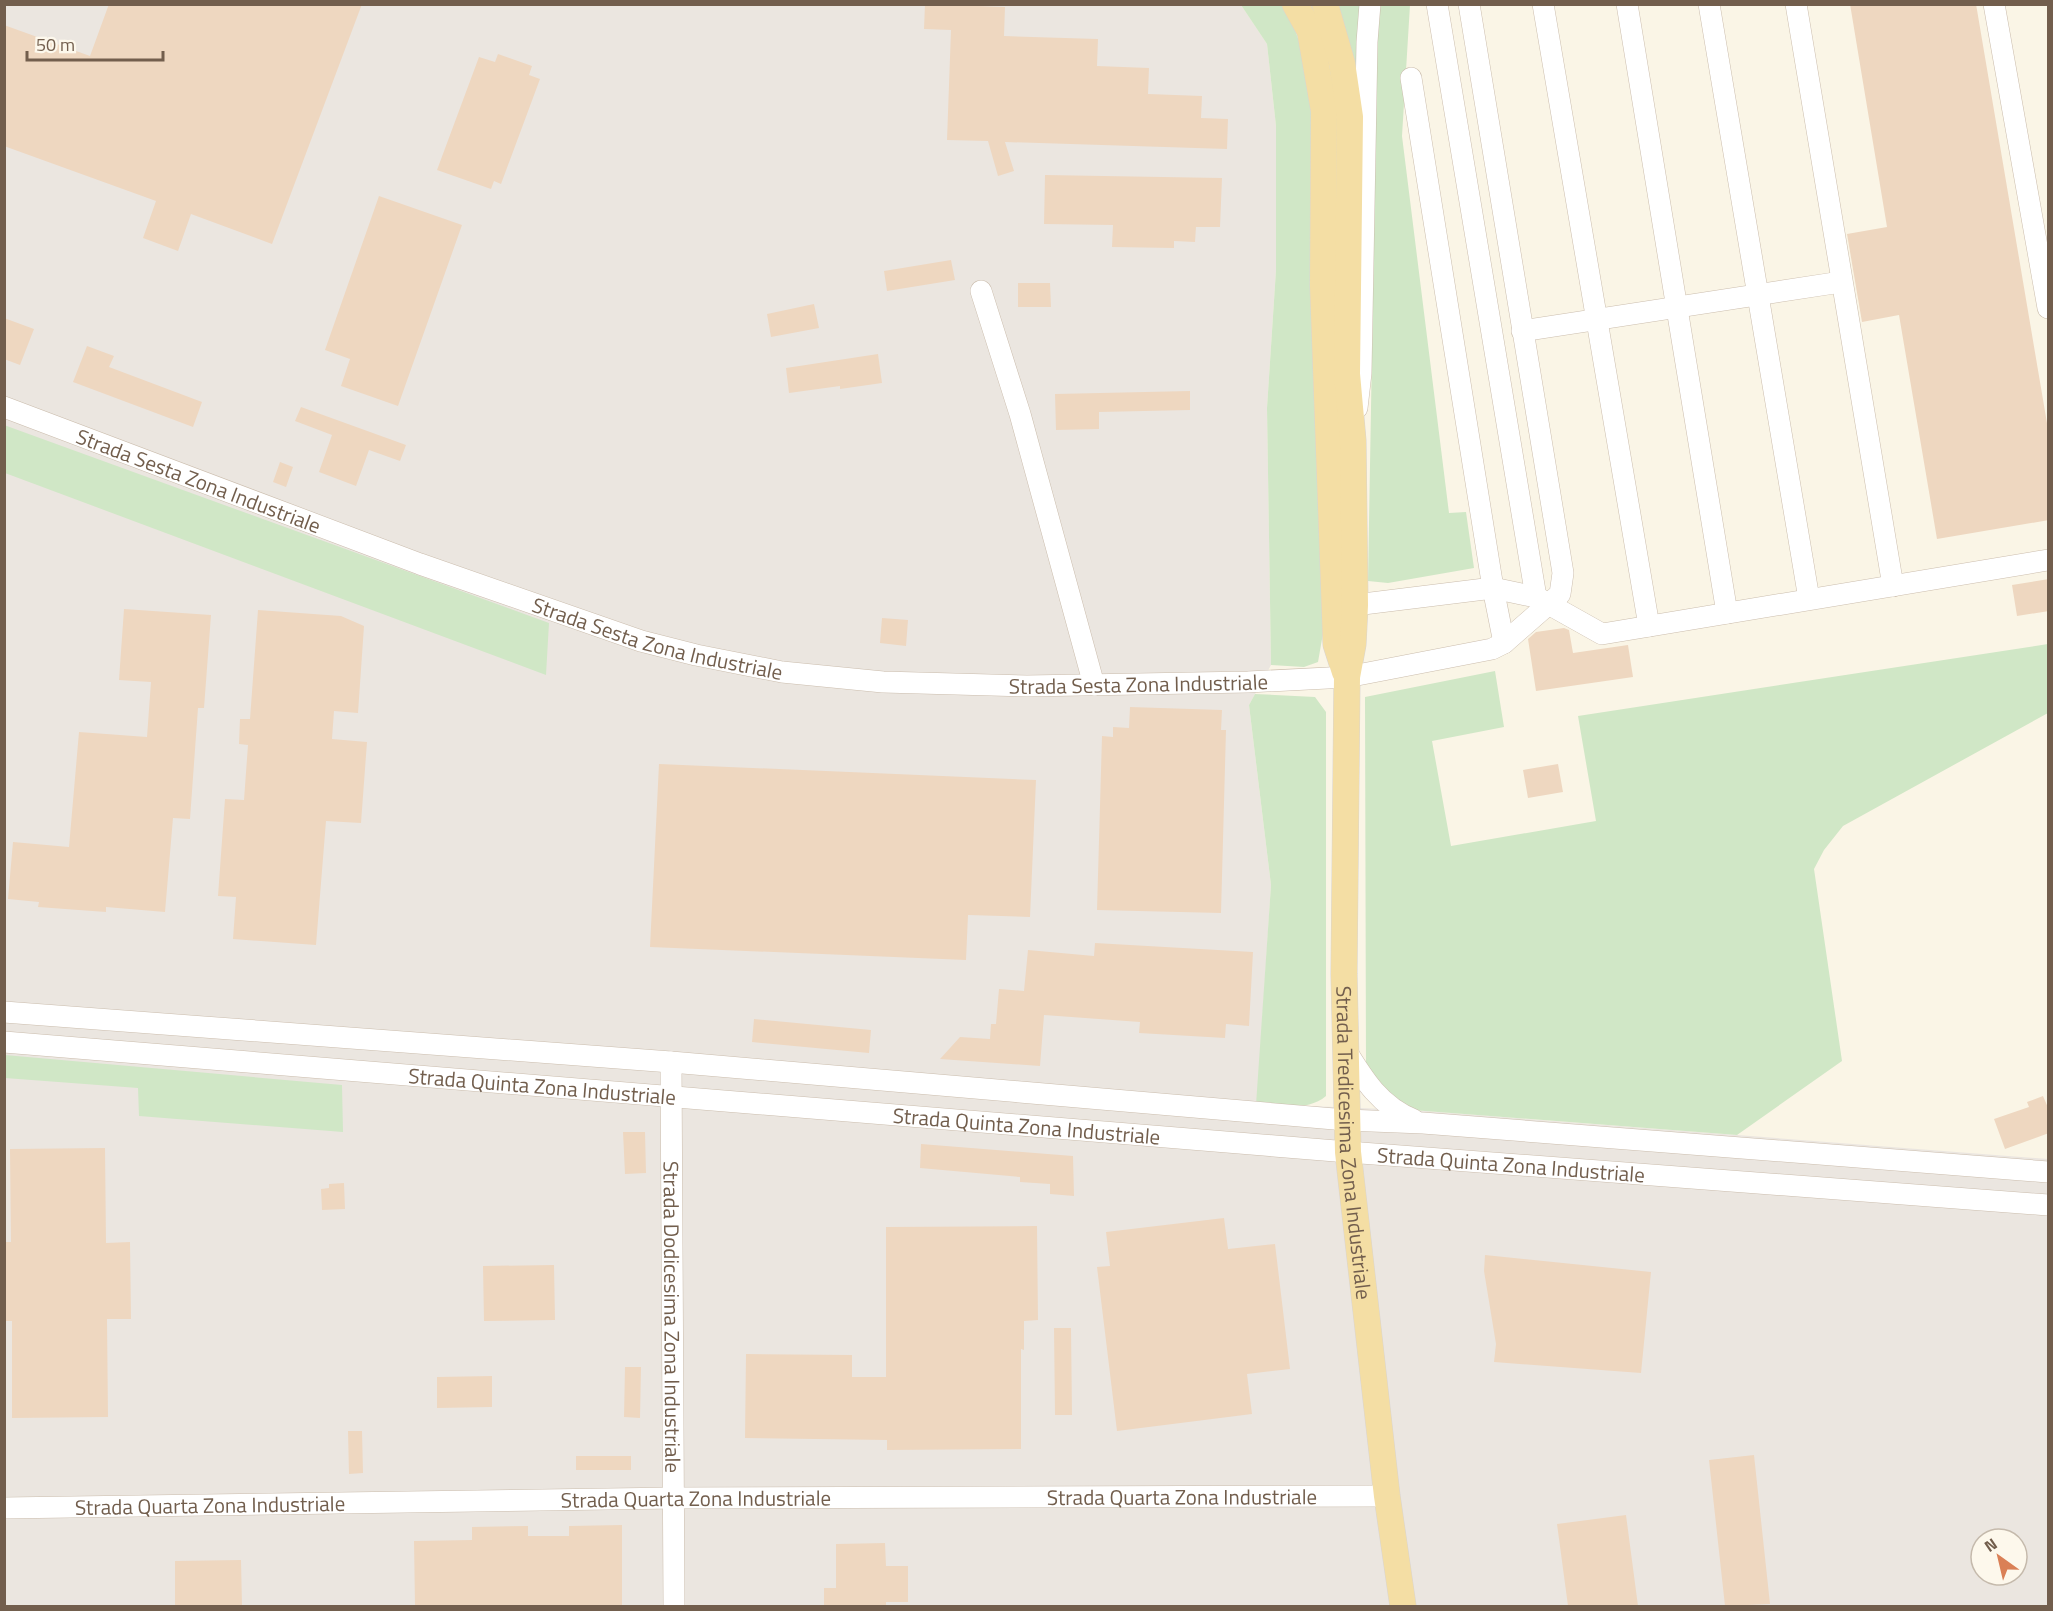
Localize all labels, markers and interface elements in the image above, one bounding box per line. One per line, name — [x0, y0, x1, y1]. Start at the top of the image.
scale bar — [27, 24, 164, 62]
text: 50 m — [36, 31, 75, 58]
street label: Strada Sesta Zona Industriale — [72, 420, 326, 541]
street label: Strada Sesta Zona Industriale — [528, 588, 786, 688]
street label: Strada Sesta Zona Industriale — [1008, 665, 1269, 702]
street label: Strada Tredicesima Zona Industriale — [1328, 986, 1381, 1301]
street label: Strada Quinta Zona Industriale — [407, 1059, 677, 1113]
street label: Strada Quinta Zona Industriale — [892, 1099, 1162, 1153]
street label: Strada Quinta Zona Industriale — [1376, 1138, 1646, 1190]
street label: Strada Dodicesima Zona Industriale — [656, 1161, 689, 1473]
street label: Strada Quarta Zona Industriale — [1047, 1480, 1317, 1513]
street label: Strada Quarta Zona Industriale — [561, 1482, 831, 1516]
street label: Strada Quarta Zona Industriale — [75, 1487, 345, 1523]
north arrow — [1969, 1527, 2029, 1587]
text: N — [1979, 1532, 2002, 1558]

